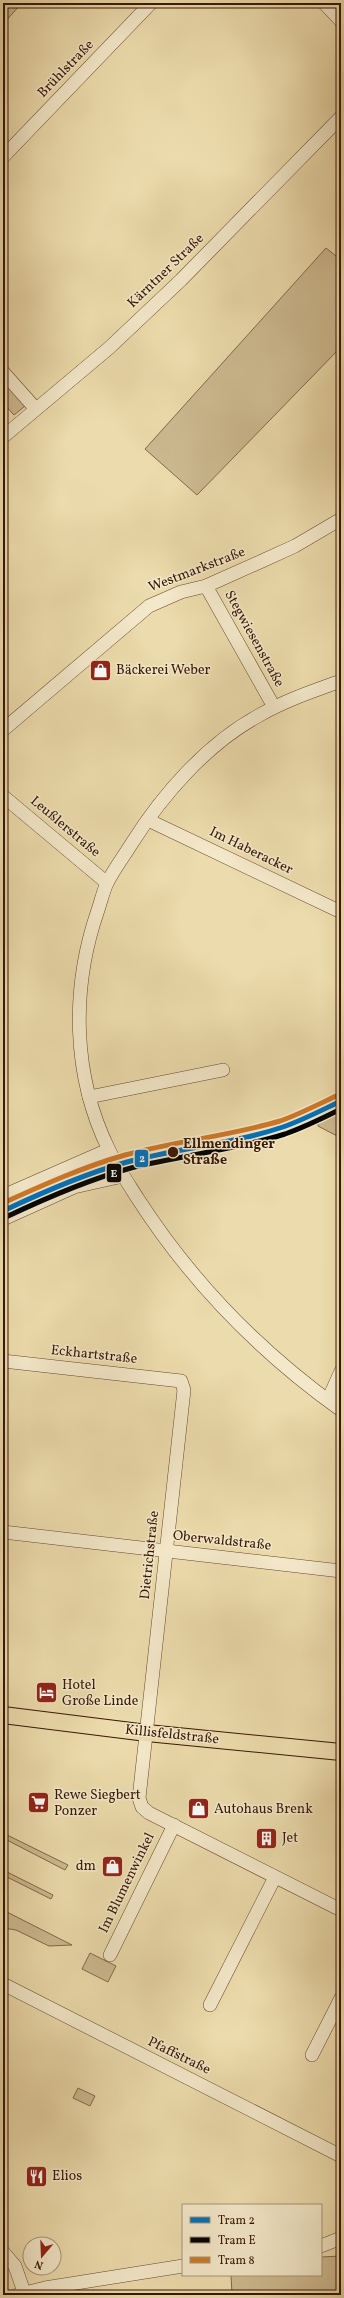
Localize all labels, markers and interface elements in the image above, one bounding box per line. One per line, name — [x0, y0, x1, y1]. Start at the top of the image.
street label: Brühlstraße — [34, 36, 99, 102]
street label: Kärntner Straße — [124, 229, 209, 312]
street label: Westmarkstraße — [146, 543, 248, 597]
street label: Stegwiesenstraße — [220, 587, 289, 691]
shop icon: Bäckerei Weber — [87, 657, 113, 683]
place label: Bäckerei Weber — [116, 661, 211, 680]
street label: Leußlerstraße — [26, 792, 104, 862]
street label: Im Haberacker — [206, 823, 296, 879]
place label: Ellmendinger Straße — [183, 1135, 275, 1170]
marker: Ellmendinger Straße — [166, 1145, 180, 1159]
line badge: 2 — [134, 1149, 149, 1168]
text: 2 — [139, 1152, 145, 1167]
line badge: E — [106, 1163, 122, 1183]
text: E — [111, 1167, 118, 1182]
street label: Eckhartstraße — [50, 1341, 139, 1369]
street label: Dietrichstraße — [136, 1509, 164, 1600]
street label: Oberwaldstraße — [172, 1526, 273, 1556]
place label: Hotel Große Linde — [62, 1676, 139, 1711]
hotel icon: Hotel Große Linde — [34, 1680, 60, 1706]
street label: Killisfeldstraße — [124, 1721, 220, 1749]
place label: Rewe Siegbert Ponzer — [54, 1786, 141, 1821]
supermarket icon: Rewe Siegbert Ponzer — [25, 1790, 51, 1816]
shop icon: Autohaus Brenk — [186, 1796, 212, 1822]
place label: Autohaus Brenk — [214, 1800, 313, 1819]
building icon: Jet — [253, 1825, 279, 1851]
place label: Jet — [282, 1829, 298, 1848]
street label: Im Blumenwinkel — [94, 1830, 160, 1936]
shop icon: dm — [99, 1853, 125, 1879]
place label: dm — [76, 1857, 96, 1876]
street label: Pfaffstraße — [144, 2033, 214, 2080]
restaurant icon: Elios — [23, 2163, 49, 2189]
place label: Elios — [52, 2167, 82, 2186]
legend — [182, 2204, 322, 2276]
text: Tram 2 — [218, 2213, 255, 2229]
text: Tram E — [218, 2233, 256, 2249]
north arrow — [22, 2236, 62, 2276]
text: Tram 8 — [218, 2253, 255, 2269]
text: N — [33, 2256, 45, 2272]

